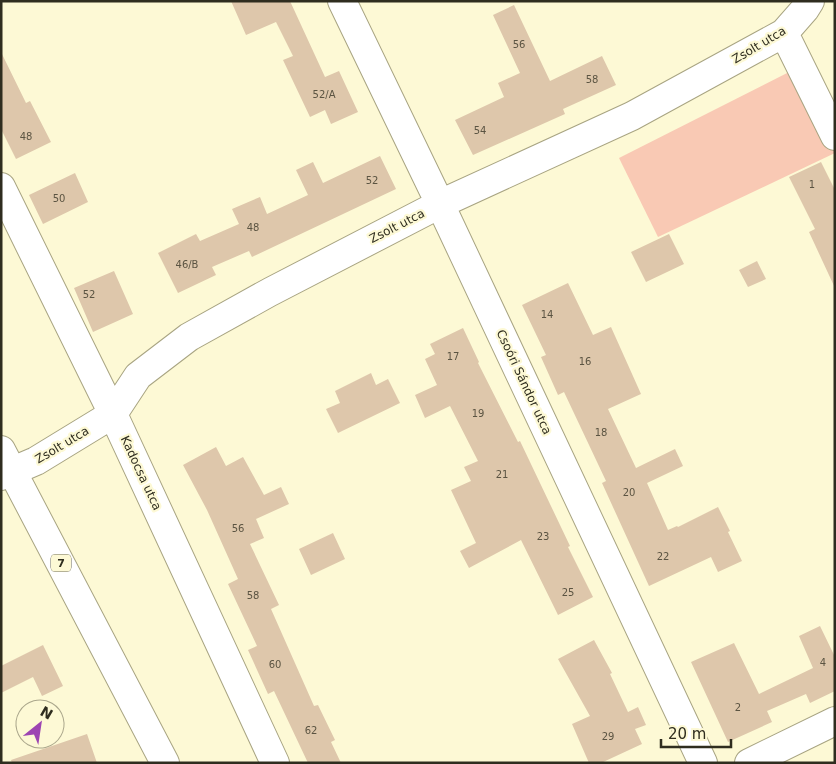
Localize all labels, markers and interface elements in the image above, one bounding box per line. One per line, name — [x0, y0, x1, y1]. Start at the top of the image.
street label: Zsolt utca — [730, 24, 788, 66]
house number: 56 — [513, 39, 525, 50]
house number: 58 — [586, 74, 598, 85]
house number: 52/A — [313, 89, 336, 100]
house number: 54 — [474, 125, 486, 136]
house number: 48 — [20, 131, 32, 142]
house number: 52 — [366, 175, 378, 186]
house number: 1 — [809, 179, 815, 190]
house number: 50 — [53, 193, 65, 204]
street label: Zsolt utca — [367, 206, 427, 246]
house number: 48 — [247, 222, 259, 233]
house number: 46/B — [176, 259, 199, 270]
house number: 52 — [83, 289, 95, 300]
house number: 14 — [541, 309, 553, 320]
street label: Csoóri Sándor utca — [494, 327, 554, 437]
house number: 17 — [447, 351, 459, 362]
house number: 16 — [579, 356, 591, 367]
house number: 19 — [472, 408, 484, 419]
street label: Zsolt utca — [33, 424, 91, 466]
house number: 18 — [595, 427, 607, 438]
street label: Kadocsa utca — [118, 434, 164, 512]
house number: 21 — [496, 469, 508, 480]
house number: 20 — [623, 487, 635, 498]
house number: 56 — [232, 523, 244, 534]
house number: 23 — [537, 531, 549, 542]
house number: 22 — [657, 551, 669, 562]
road number: 7 — [51, 554, 71, 572]
house number: 25 — [562, 587, 574, 598]
house number: 58 — [247, 590, 259, 601]
house number: 4 — [820, 657, 826, 668]
house number: 60 — [269, 659, 281, 670]
north arrow — [15, 699, 65, 749]
house number: 2 — [735, 702, 741, 713]
text: N — [37, 703, 56, 723]
scale bar — [661, 716, 731, 748]
house number: 62 — [305, 725, 317, 736]
text: 20 m — [668, 725, 706, 743]
house number: 29 — [602, 731, 614, 742]

